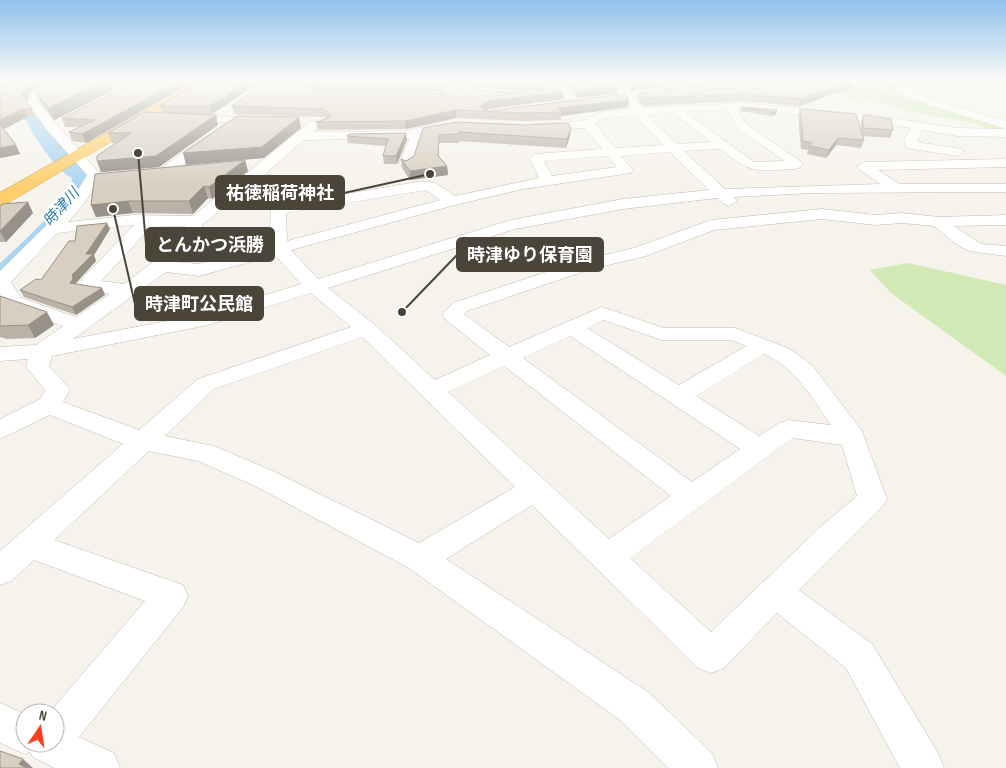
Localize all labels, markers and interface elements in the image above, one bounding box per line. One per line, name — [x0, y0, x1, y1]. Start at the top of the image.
callout: 祐徳稲荷神社 — [216, 176, 344, 209]
water label: 時津川 — [39, 183, 85, 230]
text: 祐徳稲荷神社 — [226, 183, 334, 204]
callout: とんかつ浜勝 — [146, 228, 274, 261]
text: とんかつ浜勝 — [156, 235, 264, 256]
callout: 時津ゆり保育園 — [457, 238, 603, 271]
text: 時津ゆり保育園 — [467, 245, 593, 266]
callout: 時津町公民館 — [135, 287, 263, 320]
text: 時津町公民館 — [145, 294, 253, 315]
north arrow — [15, 703, 65, 753]
text: N — [37, 707, 48, 725]

